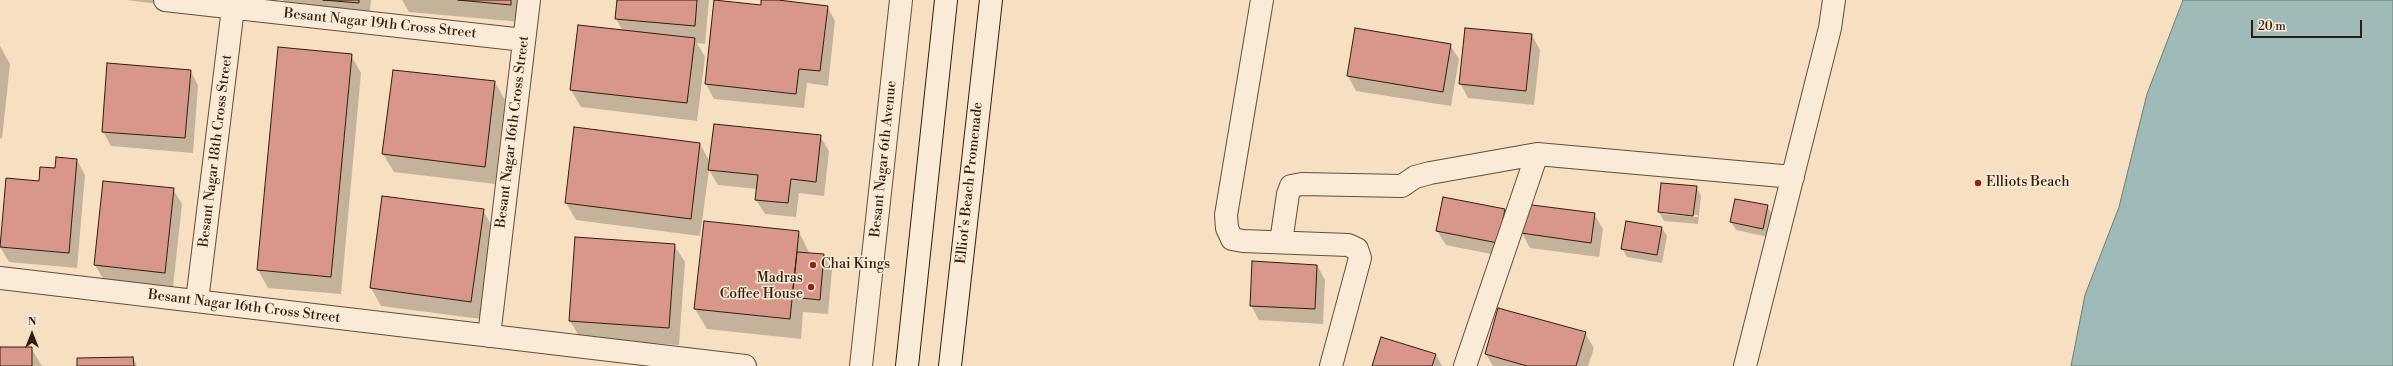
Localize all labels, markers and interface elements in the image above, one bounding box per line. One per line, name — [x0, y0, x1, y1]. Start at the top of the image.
street label: Besant Nagar 19th Cross Street — [283, 6, 477, 42]
scale bar — [2253, 12, 2364, 38]
text: 20 m — [2258, 19, 2286, 34]
street label: Besant Nagar 16th Cross Street — [493, 35, 533, 229]
street label: Besant Nagar 18th Cross Street — [196, 54, 236, 248]
street label: Besant Nagar 6th Avenue — [867, 80, 901, 238]
street label: Elliot's Beach Promenade — [953, 101, 987, 265]
place label: Elliots Beach — [1986, 175, 2070, 191]
marker: Elliots Beach — [1973, 178, 1983, 188]
place label: Chai Kings — [821, 257, 890, 273]
marker: Chai Kings — [808, 260, 818, 270]
place label: Madras Coffee House — [720, 271, 803, 304]
marker: Madras Coffee House — [806, 282, 816, 292]
street label: Besant Nagar 16th Cross Street — [147, 287, 341, 327]
north arrow — [12, 314, 52, 354]
text: N — [28, 315, 36, 329]

